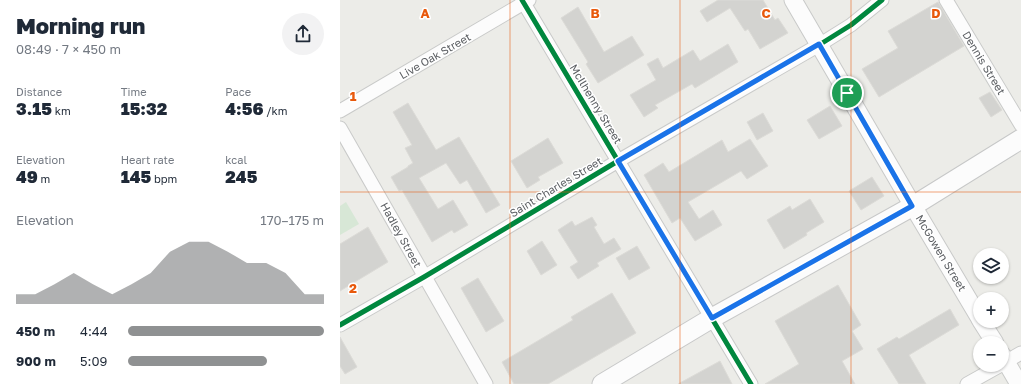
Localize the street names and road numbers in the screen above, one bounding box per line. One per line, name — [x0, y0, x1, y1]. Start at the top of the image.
street label: Dennis Street — [960, 29, 1008, 97]
street label: Live Oak Street — [397, 30, 473, 81]
street label: McIlhenny Street — [568, 62, 625, 146]
street label: Saint Charles Street — [507, 154, 604, 219]
street label: Hadley Street — [378, 200, 425, 270]
street label: McGowen Street — [913, 212, 969, 293]

